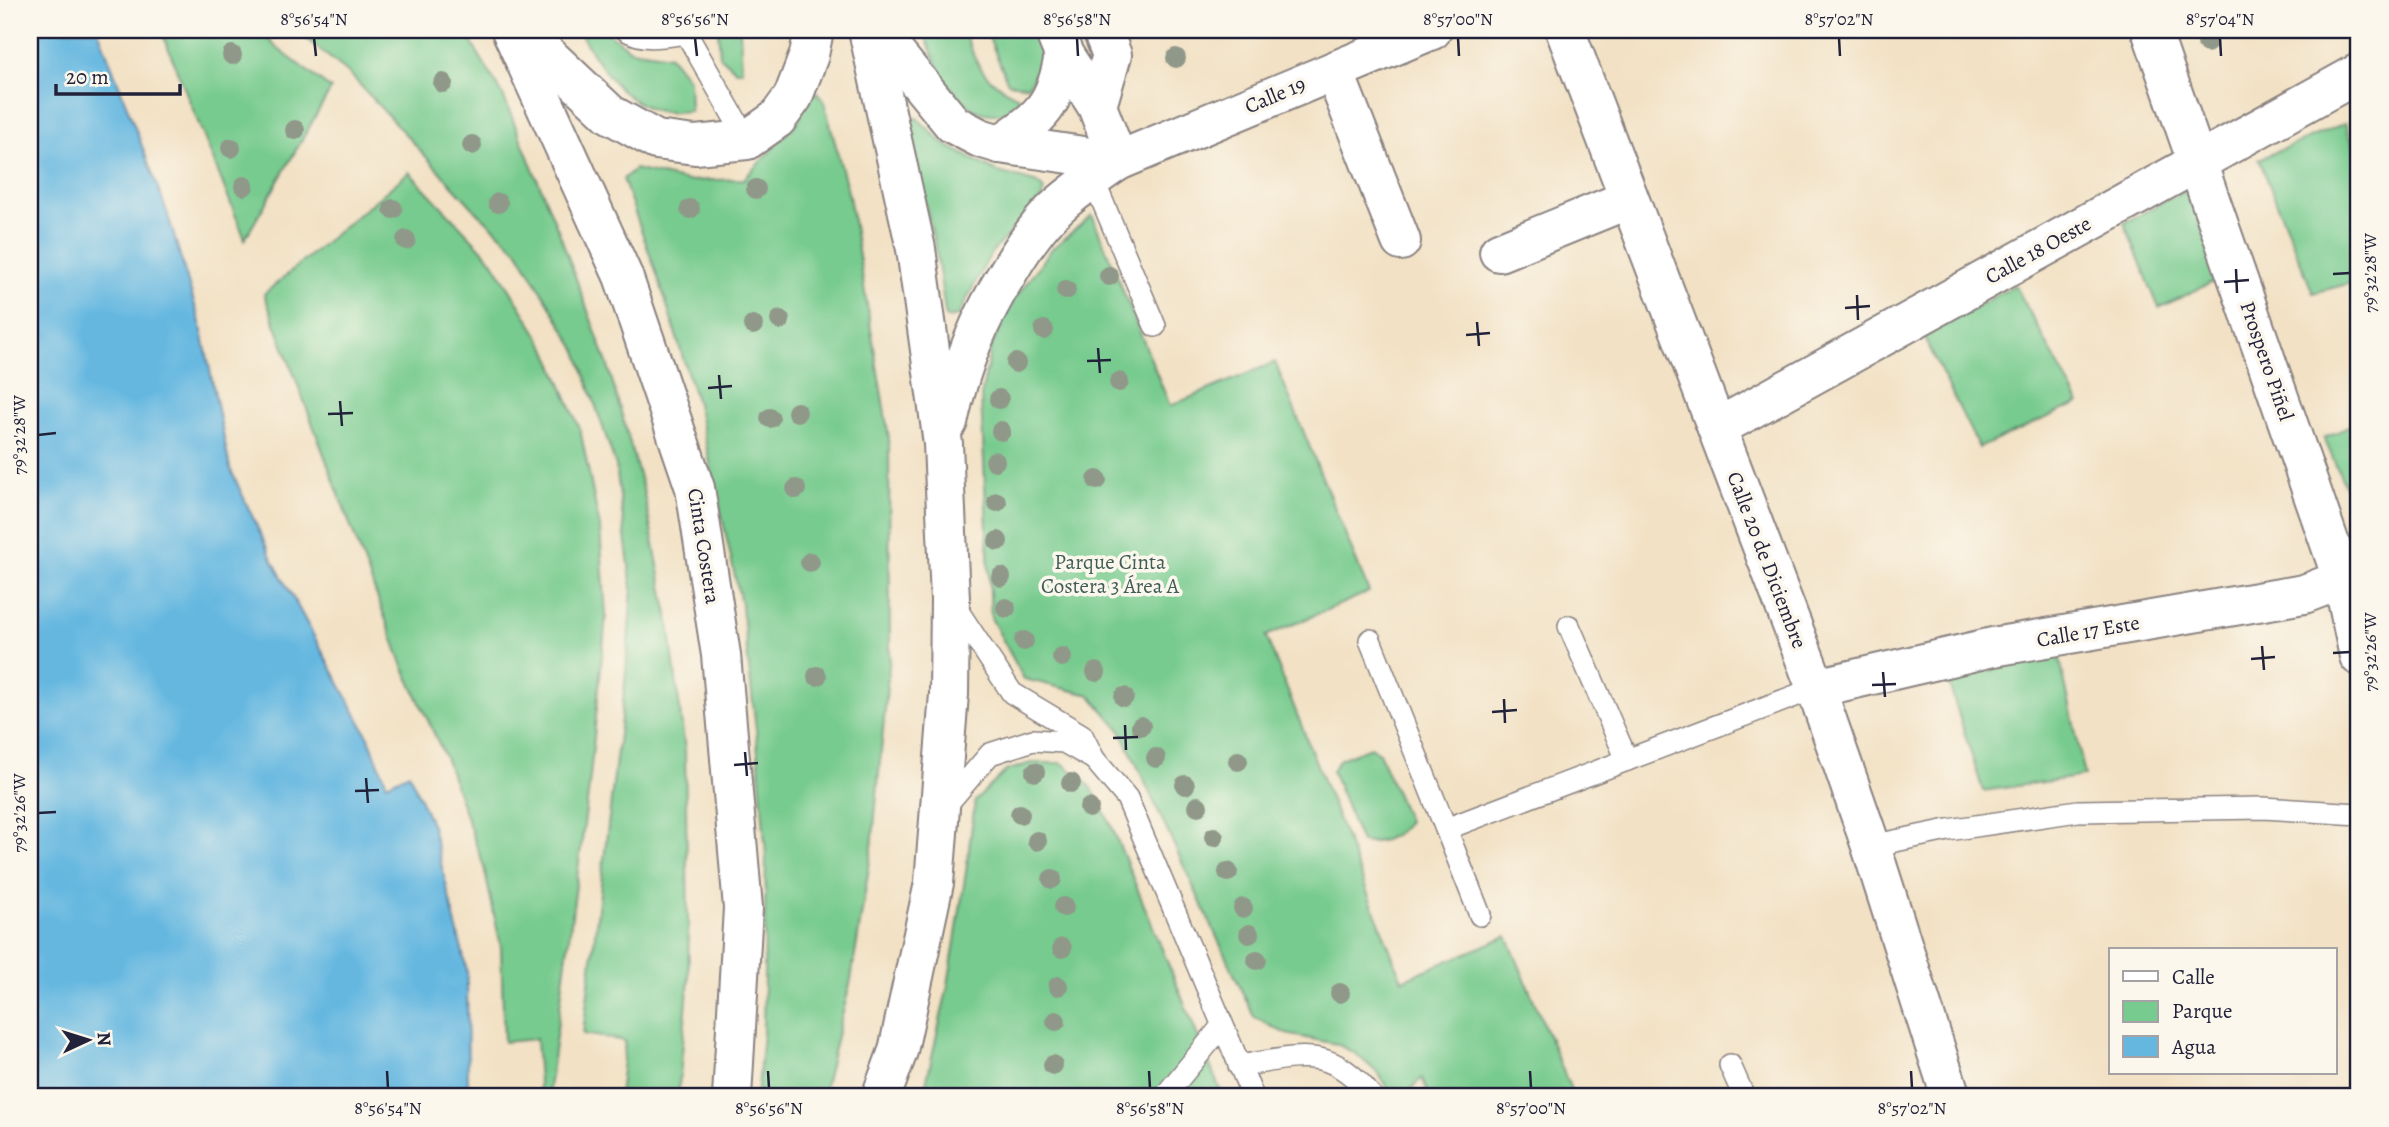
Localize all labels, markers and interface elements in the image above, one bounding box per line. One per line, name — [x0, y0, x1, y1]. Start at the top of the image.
text: 8°56'54"N — [280, 7, 348, 31]
text: 8°56'56"N — [661, 7, 729, 31]
text: 8°56'58"N — [1043, 7, 1111, 31]
text: 8°57'00"N — [1423, 7, 1493, 31]
text: 8°57'02"N — [1804, 7, 1874, 31]
text: 8°57'04"N — [2186, 7, 2254, 31]
scale bar — [56, 52, 180, 96]
text: 20 m — [66, 63, 109, 91]
street label: Calle 19 — [1240, 70, 1310, 120]
street label: Calle 18 Oeste — [1980, 209, 2096, 291]
text: 79°32'28"W — [2358, 233, 2382, 313]
street label: Prospero Piñel — [2233, 298, 2301, 424]
text: 79°32'28"W — [7, 395, 31, 475]
street label: Calle 20 de Diciembre — [1720, 468, 1814, 652]
street label: Cinta Costera — [681, 486, 727, 606]
park label: Parque Cinta Costera 3 Área A — [1041, 548, 1180, 600]
street label: Calle 17 Este — [2034, 608, 2142, 654]
text: 79°32'26"W — [2358, 612, 2382, 692]
text: 79°32'26"W — [7, 773, 31, 853]
legend — [2109, 948, 2336, 1074]
text: Calle — [2172, 963, 2215, 991]
text: Parque — [2172, 997, 2232, 1025]
north arrow — [52, 1004, 122, 1074]
text: N — [91, 1031, 117, 1047]
text: Agua — [2171, 1033, 2216, 1061]
text: 8°56'54"N — [354, 1096, 422, 1120]
text: 8°56'56"N — [735, 1096, 803, 1120]
text: 8°56'58"N — [1116, 1096, 1184, 1120]
text: 8°57'00"N — [1496, 1096, 1566, 1120]
text: 8°57'02"N — [1877, 1096, 1947, 1120]

